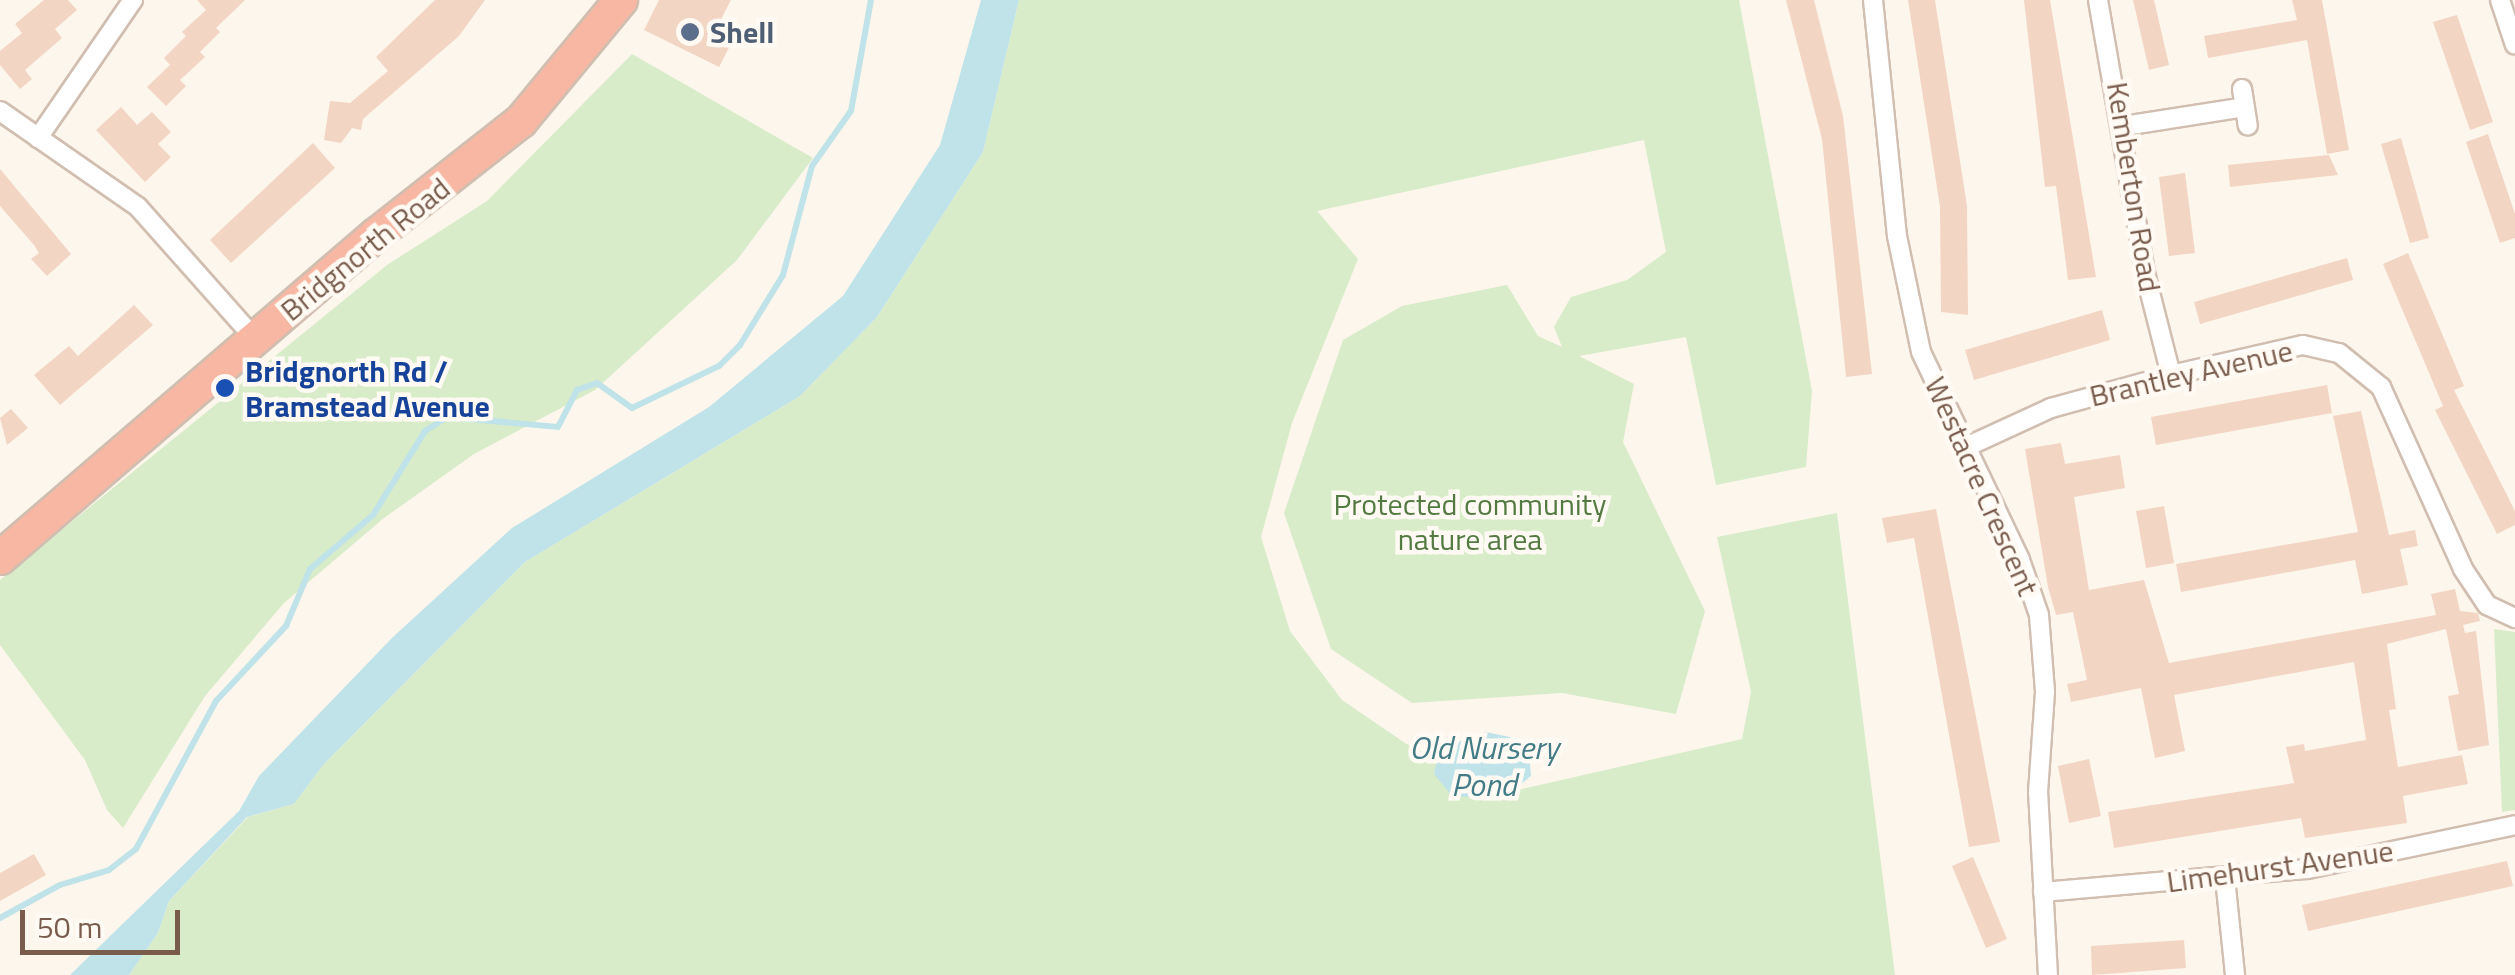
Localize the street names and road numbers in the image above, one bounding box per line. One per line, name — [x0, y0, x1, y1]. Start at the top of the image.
street label: Kemberton Road — [2100, 79, 2168, 295]
street label: Bridgnorth Road — [273, 170, 457, 328]
street label: Brantley Avenue — [2086, 332, 2296, 414]
street label: Westacre Crescent — [1918, 371, 2046, 601]
street label: Limehurst Avenue — [2164, 832, 2396, 900]

